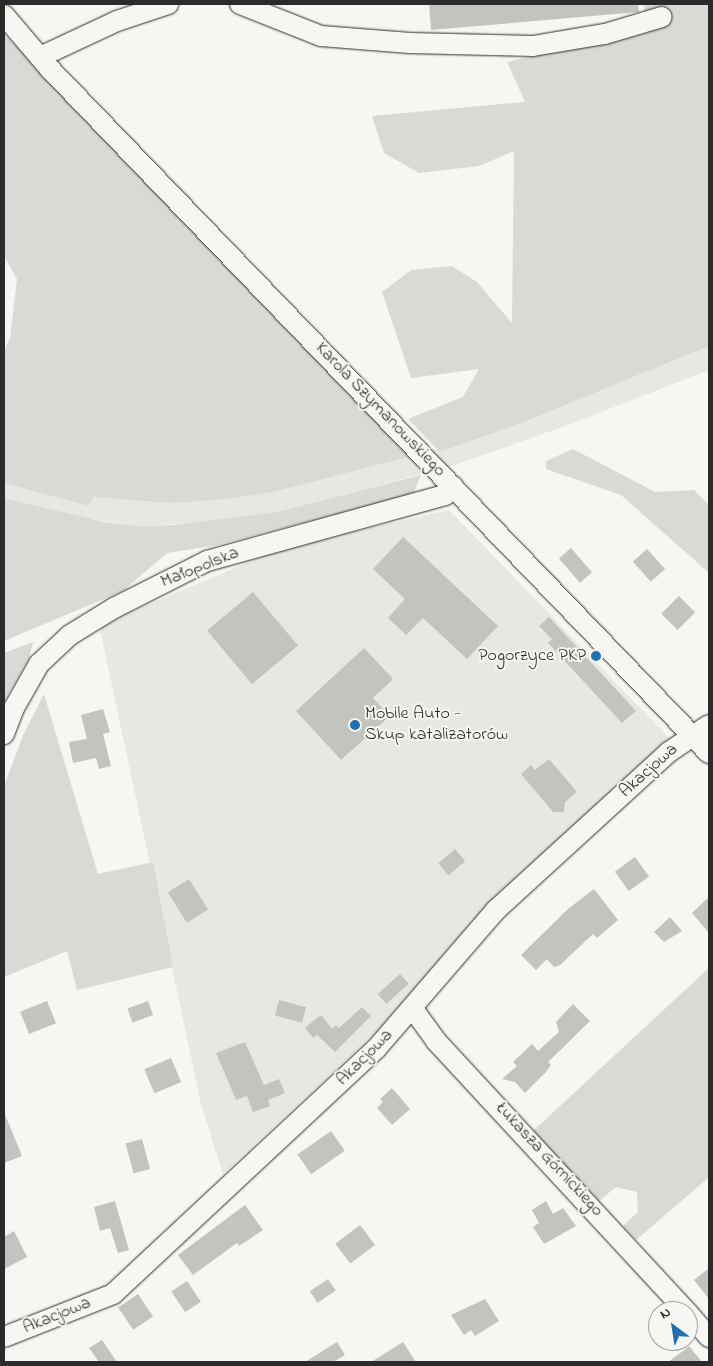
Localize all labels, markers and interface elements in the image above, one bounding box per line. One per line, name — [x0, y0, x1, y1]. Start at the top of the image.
street label: Karola Szymanowskiego — [310, 338, 450, 482]
street label: Małopolska — [158, 543, 242, 593]
place label: Pogorzyce PKP — [478, 645, 586, 667]
marker: Pogorzyce PKP — [590, 650, 602, 662]
place label: Mobile Auto - Skup katalizatorów — [365, 704, 508, 746]
marker: Mobile Auto - Skup katalizatorów — [349, 719, 361, 731]
street label: Akacjowa — [615, 739, 683, 803]
street label: Akacjowa — [332, 1025, 398, 1091]
street label: Łukasza Górnickiego — [490, 1098, 608, 1222]
street label: Akacjowa — [20, 1293, 94, 1339]
north arrow — [648, 1301, 698, 1351]
text: N — [656, 1302, 675, 1325]

